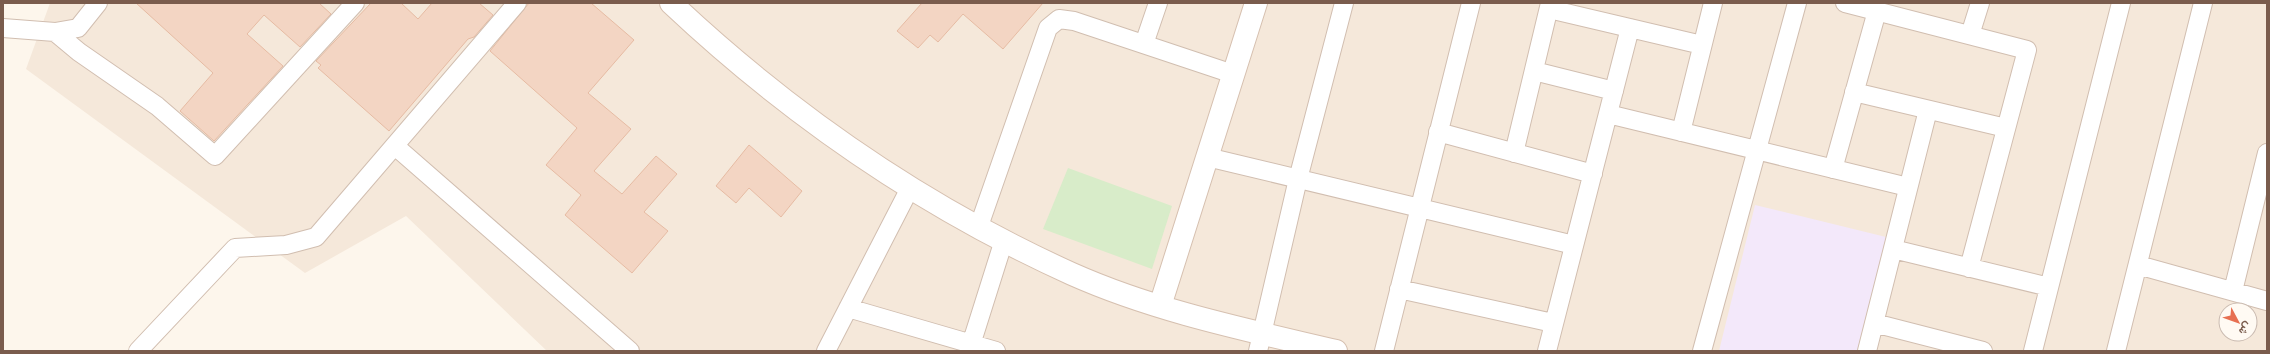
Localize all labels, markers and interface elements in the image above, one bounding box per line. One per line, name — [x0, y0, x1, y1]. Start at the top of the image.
north arrow — [2218, 302, 2258, 342]
text: ش — [2236, 319, 2255, 338]

